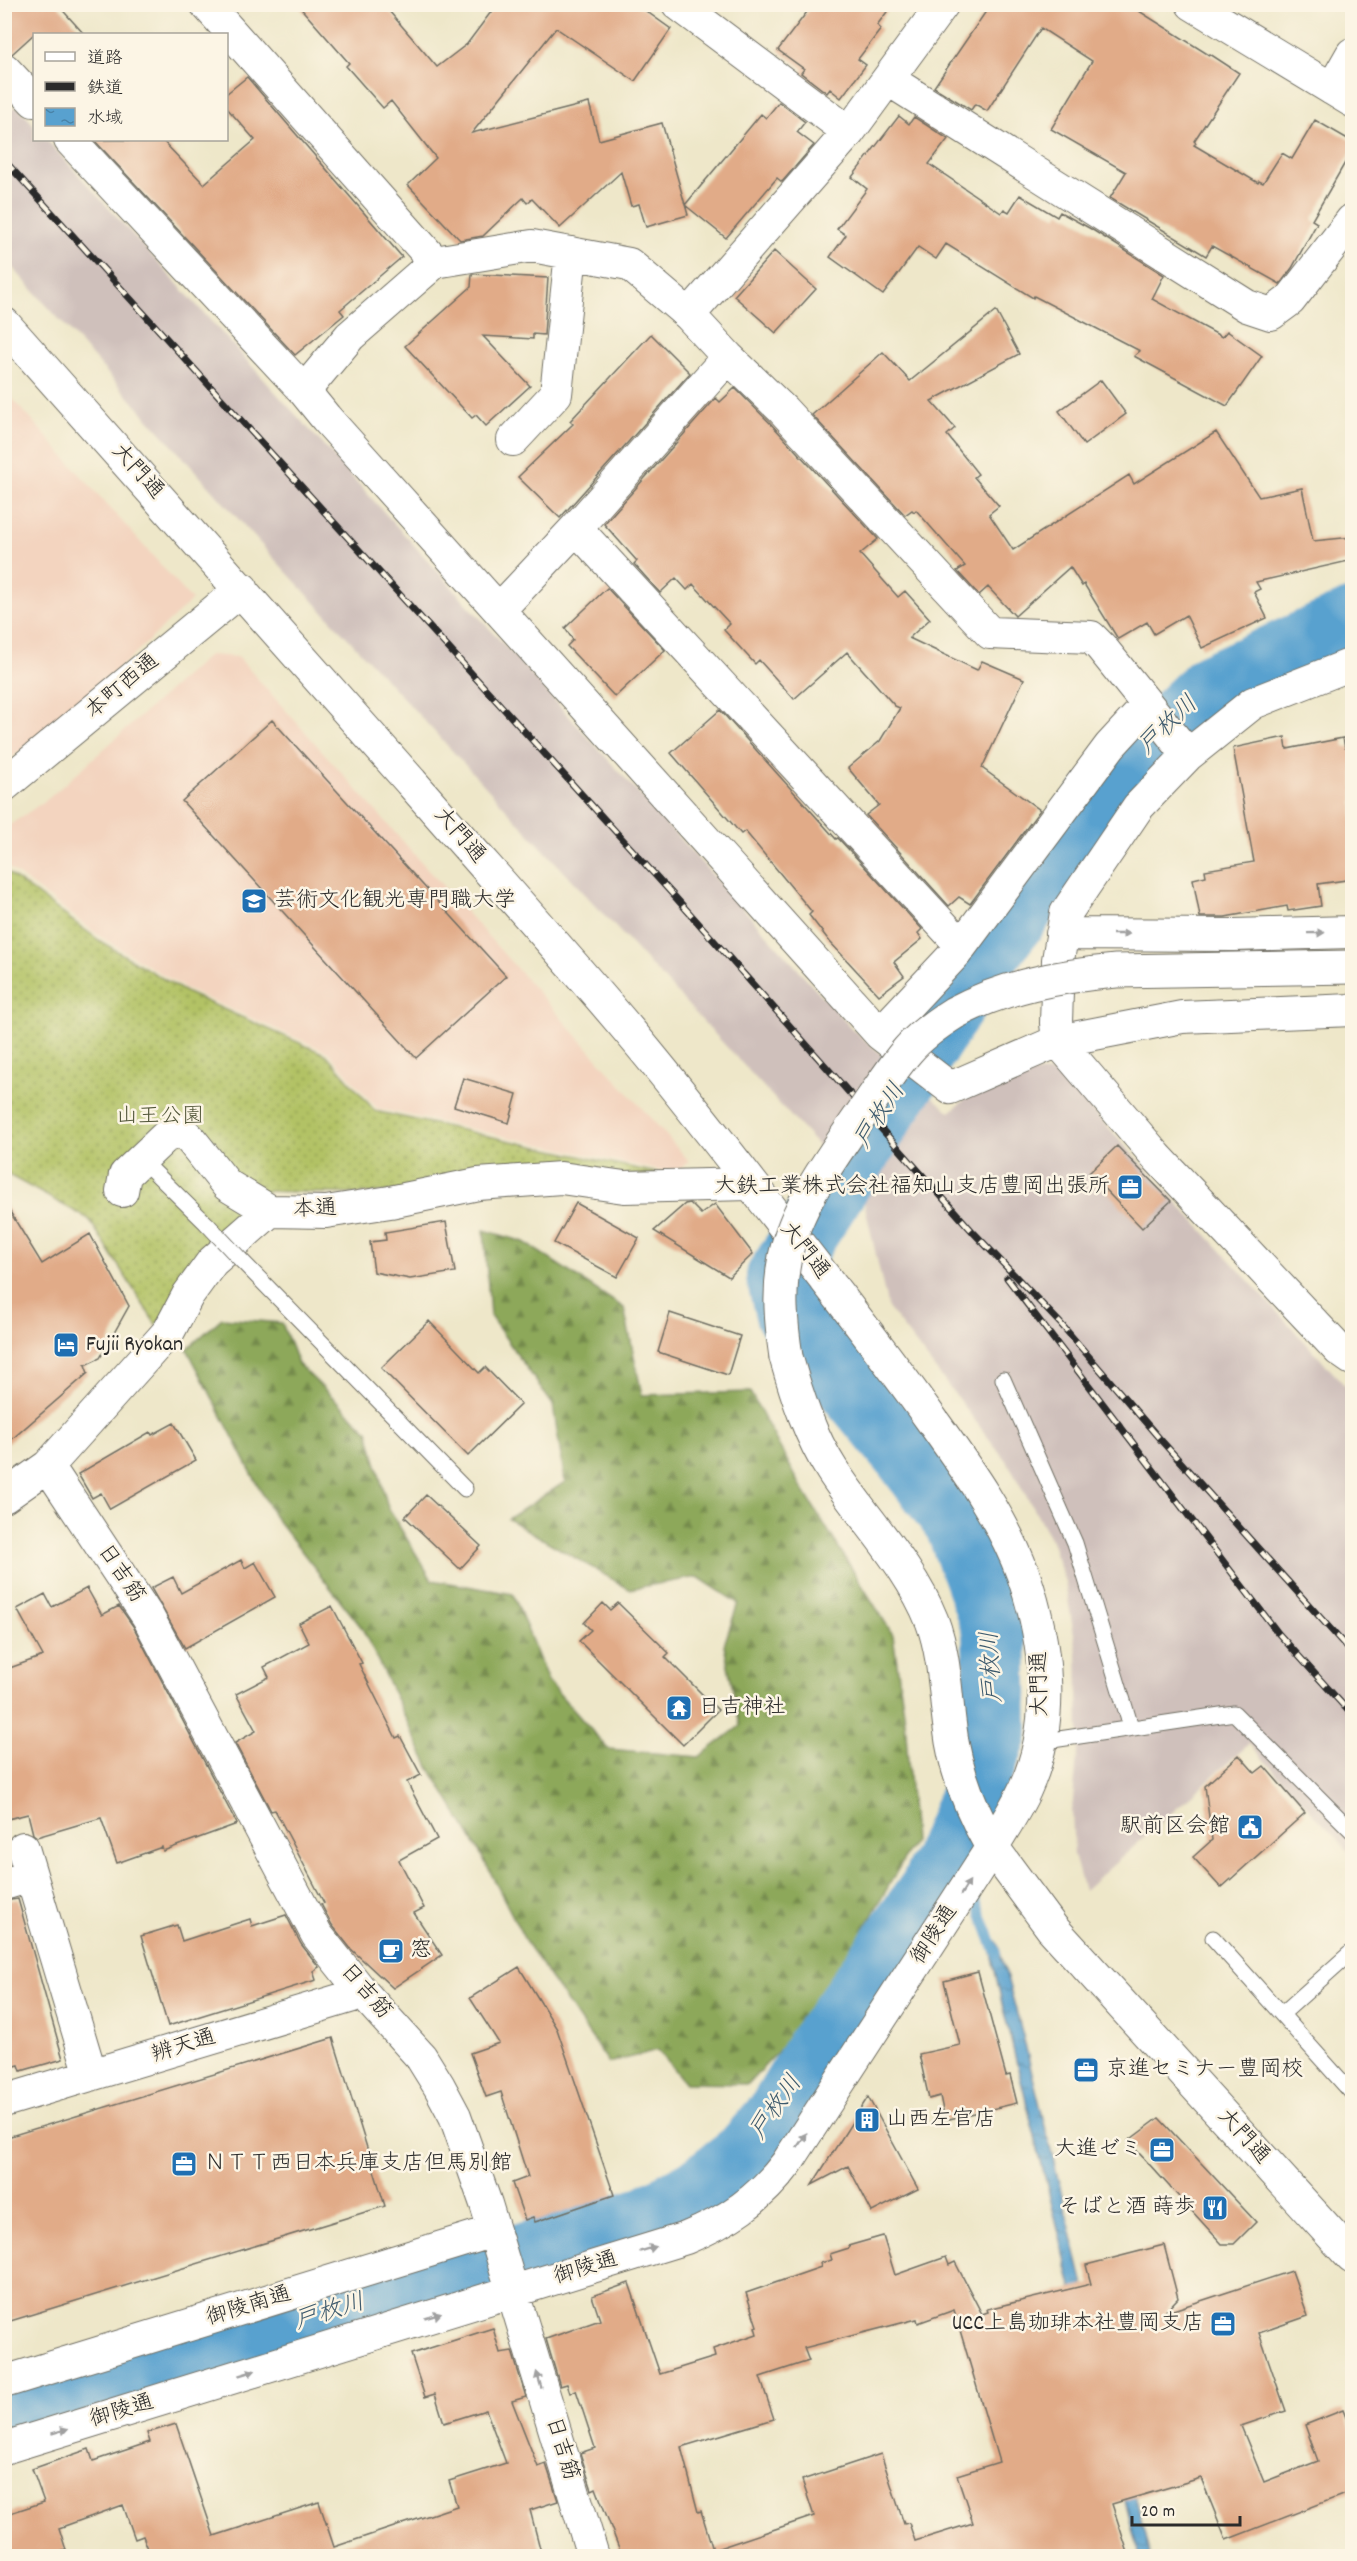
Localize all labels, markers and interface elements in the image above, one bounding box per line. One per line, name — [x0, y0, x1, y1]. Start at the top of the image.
legend — [33, 33, 228, 141]
text: 道路 — [87, 47, 123, 72]
text: 鉄道 — [87, 77, 123, 102]
text: 水域 — [87, 107, 123, 132]
street label: 大門通 — [103, 437, 171, 507]
street label: 本町西通 — [79, 647, 167, 727]
water label: 戸枚川 — [1131, 689, 1207, 763]
street label: 大門通 — [426, 801, 492, 871]
school or university icon: 芸術文化観光専門職大学 — [239, 886, 269, 916]
place label: 芸術文化観光専門職大学 — [274, 886, 516, 917]
one-way arrow — [1306, 928, 1325, 938]
one-way arrow — [1111, 929, 1130, 939]
water label: 戸枚川 — [847, 1077, 915, 1155]
park label: 山王公園 — [116, 1102, 204, 1133]
place label: 大鉄工業株式会社福知山支店豊岡出張所 — [714, 1172, 1110, 1203]
office icon: 大鉄工業株式会社福知山支店豊岡出張所 — [1115, 1172, 1145, 1202]
street label: 本通 — [292, 1194, 338, 1226]
street label: 大門通 — [771, 1215, 837, 1287]
hotel icon: Fujii Ryokan — [51, 1330, 81, 1360]
place label: Fujii Ryokan — [86, 1330, 183, 1361]
street label: 日吉筋 — [89, 1538, 151, 1610]
water label: 戸枚川 — [974, 1630, 1012, 1704]
street label: 大門通 — [1025, 1651, 1057, 1717]
temple icon: 日吉神社 — [664, 1693, 694, 1723]
place label: 日吉神社 — [698, 1693, 786, 1724]
place label: 駅前区会館 — [1120, 1812, 1230, 1843]
public building icon: 駅前区会館 — [1235, 1812, 1265, 1842]
one-way arrow — [960, 1880, 971, 1896]
street label: 御陵通 — [904, 1899, 966, 1971]
cafe icon: 窓 — [376, 1936, 406, 1966]
place label: 窓 — [410, 1936, 432, 1967]
street label: 日吉筋 — [332, 1957, 398, 2027]
street label: 辨天通 — [148, 2023, 220, 2071]
office icon: 京進セミナー豊岡校 — [1071, 2055, 1101, 2085]
place label: 京進セミナー豊岡校 — [1106, 2055, 1304, 2086]
water label: 戸枚川 — [742, 2069, 812, 2147]
street label: 大門通 — [1209, 2102, 1277, 2172]
building icon: 山西左官店 — [852, 2105, 882, 2135]
place label: 山西左官店 — [886, 2105, 996, 2136]
one-way arrow — [797, 2132, 808, 2148]
place label: 大進ゼミ — [1054, 2135, 1142, 2166]
office icon: 大進ゼミ — [1147, 2135, 1177, 2165]
office icon: ＮＴＴ西日本兵庫支店但馬別館 — [169, 2149, 199, 2179]
place label: ＮＴＴ西日本兵庫支店但馬別館 — [204, 2149, 512, 2180]
place label: そばと酒 蒔歩 — [1059, 2193, 1196, 2224]
restaurant icon: そばと酒 蒔歩 — [1200, 2193, 1230, 2223]
one-way arrow — [639, 2244, 657, 2253]
street label: 御陵通 — [550, 2245, 622, 2293]
street label: 御陵南通 — [202, 2279, 296, 2335]
water label: 戸枚川 — [291, 2286, 369, 2340]
place label: UCC上島珈琲本社豊岡支店 — [952, 2309, 1204, 2340]
office icon: UCC上島珈琲本社豊岡支店 — [1208, 2309, 1238, 2339]
one-way arrow — [424, 2311, 442, 2320]
one-way arrow — [238, 2368, 256, 2377]
one-way arrow — [534, 2371, 543, 2389]
street label: 御陵通 — [86, 2388, 158, 2436]
street label: 日吉筋 — [537, 2413, 585, 2485]
one-way arrow — [51, 2426, 69, 2435]
scale bar — [1132, 2489, 1240, 2527]
text: 20 m — [1141, 2500, 1175, 2525]

